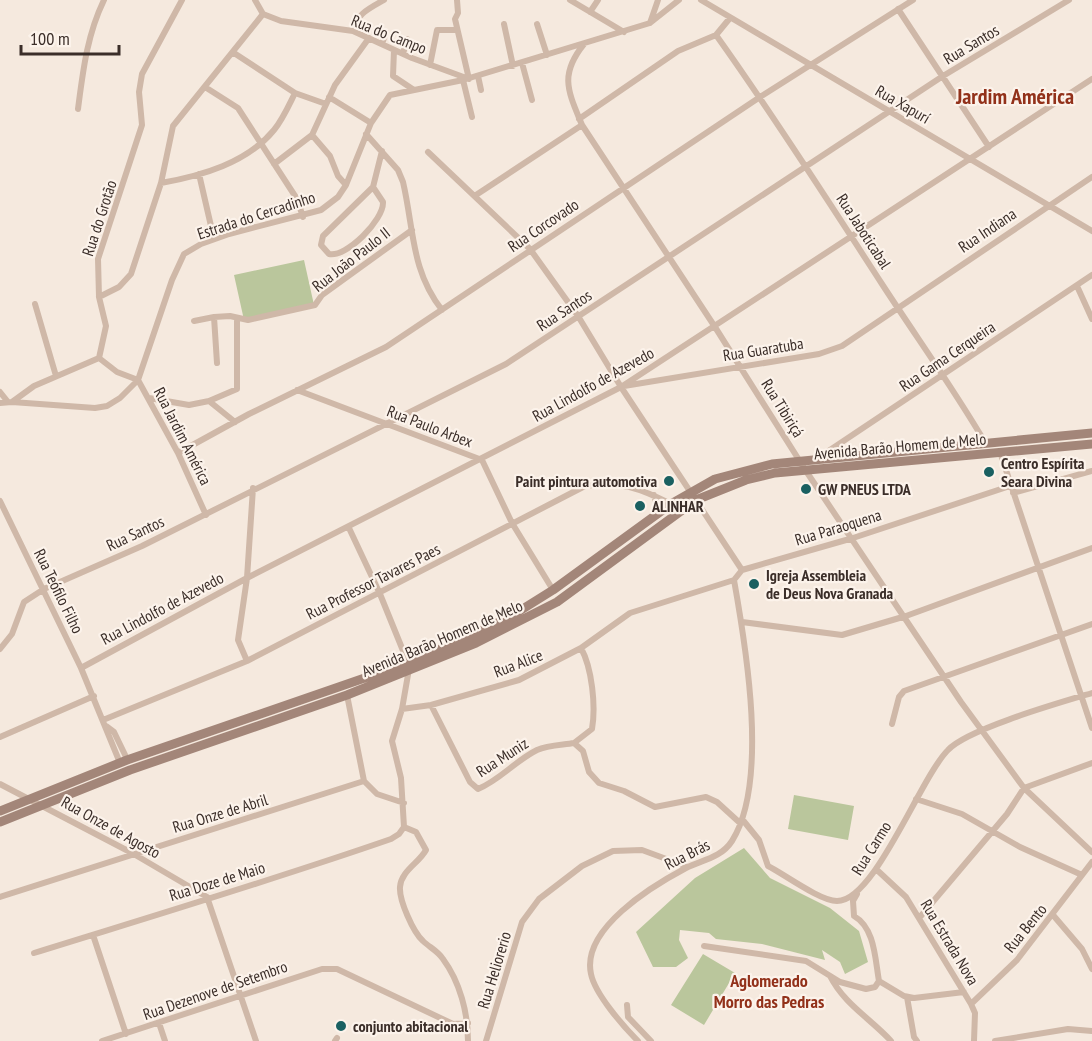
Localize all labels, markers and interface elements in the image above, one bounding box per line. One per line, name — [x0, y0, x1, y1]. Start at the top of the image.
street label: Rua do Campo — [348, 10, 430, 58]
scale bar — [21, 18, 118, 56]
street label: Rua Santos — [940, 20, 1002, 68]
text: 100 m — [30, 27, 70, 50]
street label: Rua Xapurí — [872, 80, 934, 128]
district label: Jardim América — [955, 82, 1074, 110]
street label: Rua do Grotão — [77, 177, 121, 258]
street label: Estrada do Cercadinho — [195, 186, 318, 243]
street label: Rua Jaboticabal — [832, 190, 896, 273]
street label: Rua Corcovado — [504, 194, 582, 256]
street label: Rua Indiana — [954, 203, 1020, 257]
street label: Rua João Paulo II — [308, 222, 394, 296]
street label: Rua Santos — [533, 285, 595, 335]
street label: Rua Gama Cerqueira — [895, 317, 999, 395]
street label: Rua Guaratuba — [721, 333, 805, 365]
street label: Rua Lindolfo de Azevedo — [529, 342, 657, 426]
street label: Rua Tibiriçá — [757, 375, 809, 441]
street label: Rua Jardim América — [150, 384, 216, 488]
street label: Rua Paulo Arbex — [384, 401, 476, 452]
street label: Avenida Barão Homem de Melo — [813, 428, 987, 463]
place label: Centro Espírita Seara Divina — [1001, 453, 1085, 491]
marker: Centro Espírita Seara Divina — [982, 465, 996, 479]
place label: Paint pintura automotiva — [516, 471, 657, 491]
marker: Paint pintura automotiva — [662, 474, 676, 488]
place label: GW PNEUS LTDA — [818, 479, 912, 499]
marker: GW PNEUS LTDA — [799, 482, 813, 496]
place label: ALINHAR — [651, 496, 704, 516]
marker: ALINHAR — [633, 499, 647, 513]
street label: Rua Paraoquena — [792, 504, 884, 550]
street label: Rua Santos — [103, 511, 167, 555]
street label: Rua Professor Tavares Paes — [303, 539, 443, 623]
street label: Rua Teófilo Filho — [30, 545, 88, 637]
place label: Igreja Assembleia de Deus Nova Granada — [766, 565, 894, 603]
street label: Rua Lindolfo de Azevedo — [97, 567, 227, 649]
marker: Igreja Assembleia de Deus Nova Granada — [747, 577, 761, 591]
street label: Avenida Barão Homem de Melo — [359, 595, 526, 681]
street label: Rua Alice — [491, 645, 545, 681]
street label: Rua Muniz — [472, 733, 532, 781]
street label: Rua Onze de Abril — [170, 789, 270, 837]
street label: Rua Onze de Agosto — [58, 792, 164, 862]
street label: Rua Carmo — [847, 817, 895, 879]
street label: Rua Brás — [661, 834, 713, 874]
street label: Rua Doze de Maio — [167, 857, 267, 905]
street label: Rua Estrada Nova — [917, 895, 983, 989]
street label: Rua Bento — [999, 900, 1051, 956]
street label: Rua Heliorerio — [473, 929, 515, 1011]
street label: Rua Dezenove de Setembro — [140, 956, 290, 1024]
district label: Aglomerado Morro das Pedras — [714, 969, 824, 1013]
place label: conjunto abitacional — [353, 1016, 468, 1036]
marker: conjunto abitacional — [334, 1019, 348, 1033]

